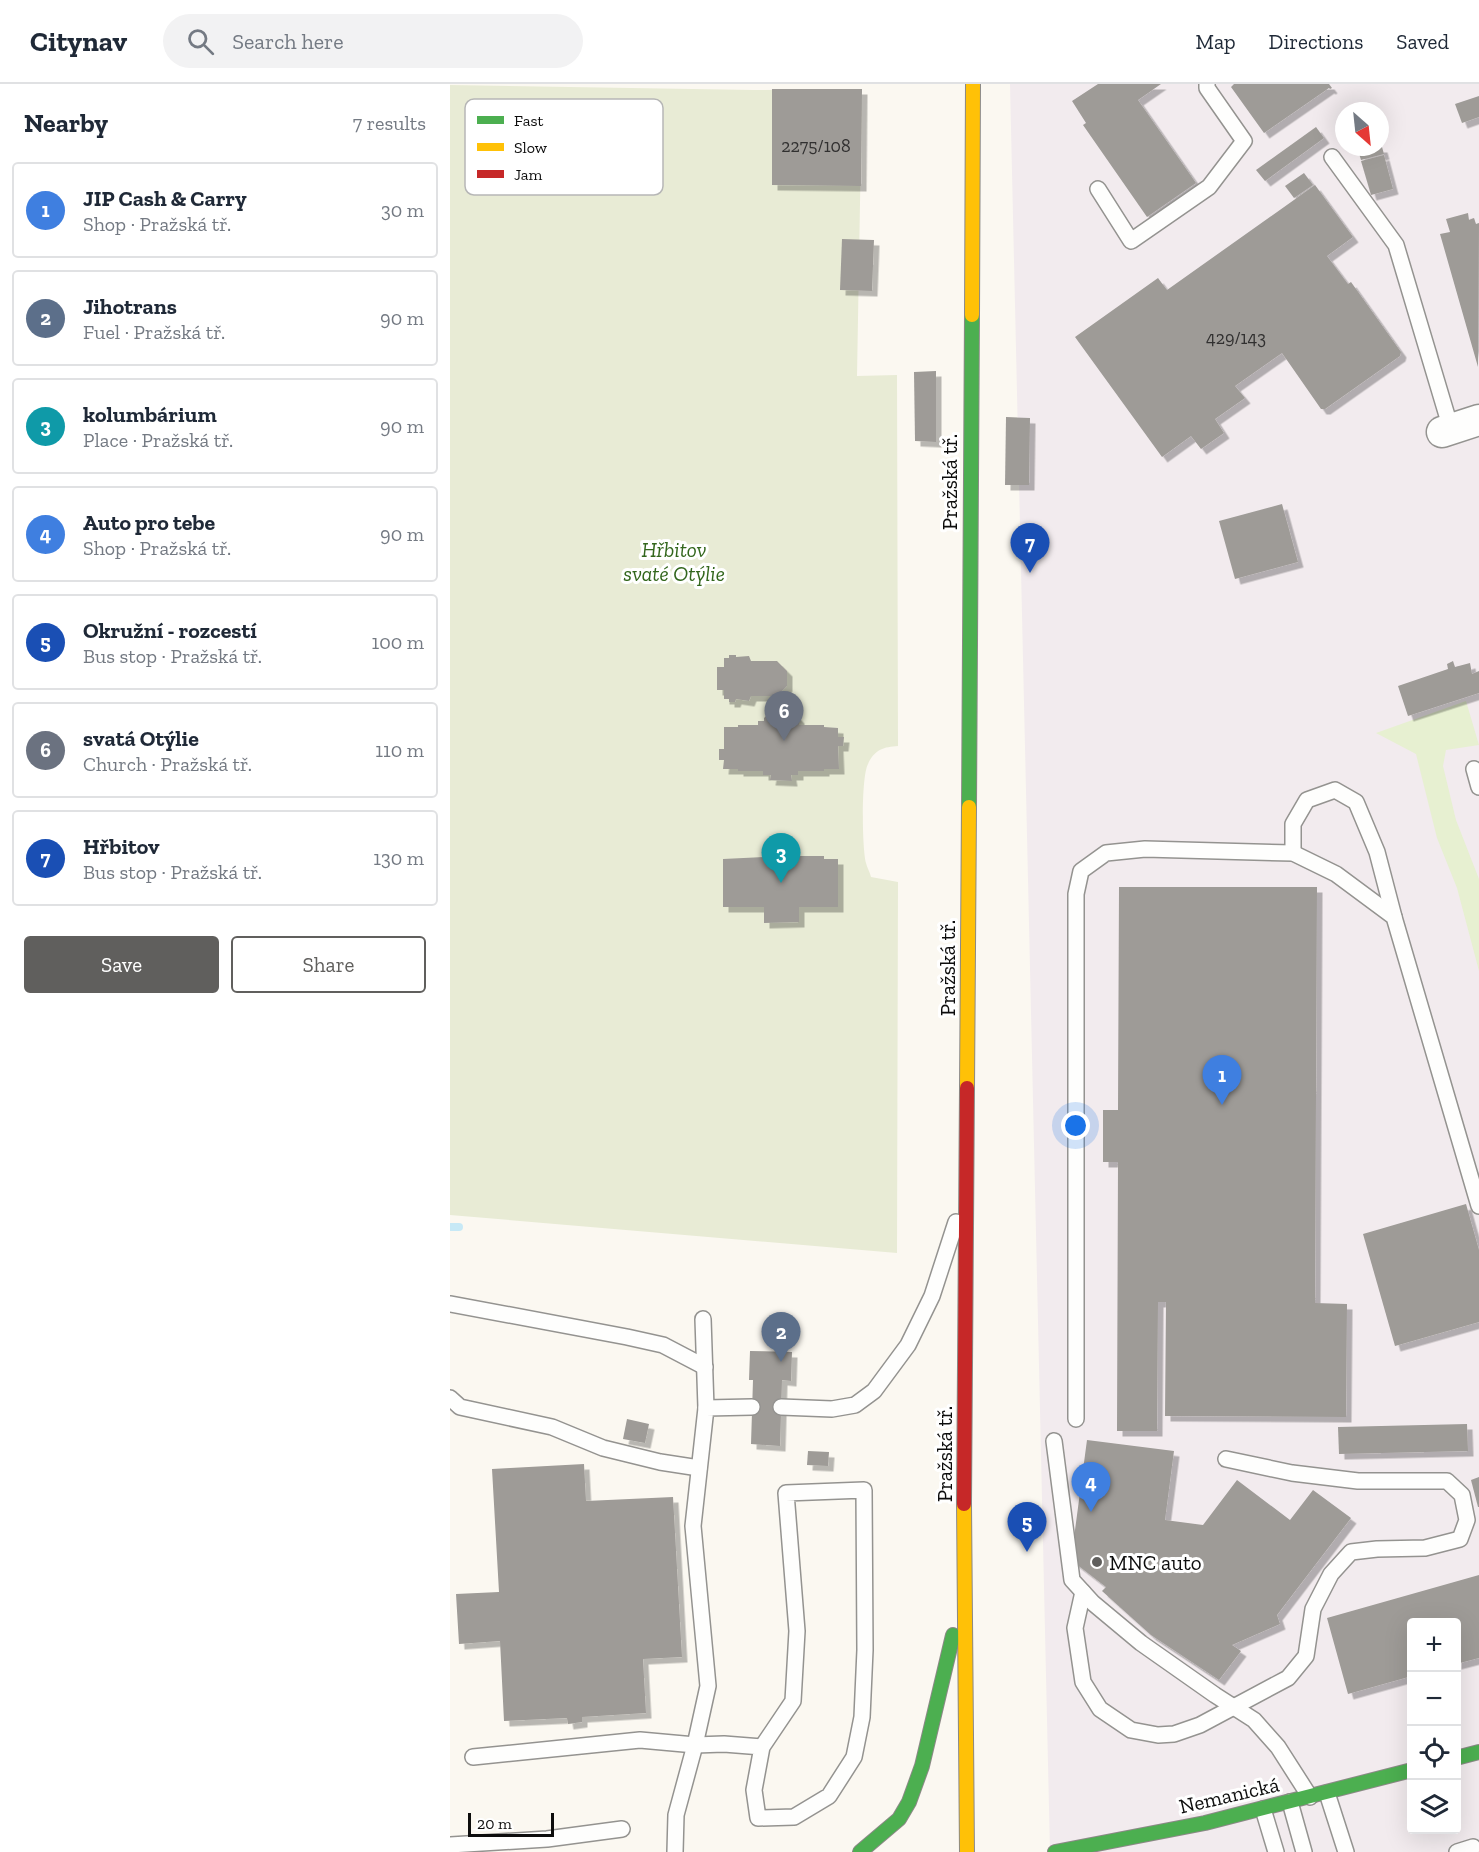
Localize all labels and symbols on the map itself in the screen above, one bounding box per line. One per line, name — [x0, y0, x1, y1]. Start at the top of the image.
legend — [465, 99, 663, 195]
north arrow — [1335, 102, 1389, 156]
text: Fast — [514, 111, 543, 130]
house number: 2275/108 — [781, 135, 851, 157]
text: Slow — [514, 138, 548, 157]
text: Jam — [514, 165, 543, 184]
house number: 429/143 — [1206, 327, 1266, 349]
street label: Pražská tř. — [937, 434, 962, 530]
pin: 7 — [1010, 524, 1050, 573]
park label: Hřbitov svaté Otýlie — [623, 537, 725, 586]
pin: 6 — [764, 692, 804, 741]
pin: 3 — [762, 834, 800, 883]
street label: Pražská tř. — [935, 920, 960, 1016]
pin: 1 — [1202, 1056, 1242, 1105]
your location — [1061, 1111, 1090, 1140]
pin: 2 — [762, 1312, 800, 1362]
street label: Pražská tř. — [932, 1406, 957, 1502]
pin: 4 — [1072, 1462, 1110, 1512]
pin: 5 — [1008, 1502, 1046, 1552]
place label: MNC auto — [1109, 1550, 1202, 1575]
marker: MNC auto — [1090, 1555, 1104, 1569]
street label: Nemanická — [1177, 1771, 1281, 1819]
scale bar — [468, 1810, 554, 1838]

